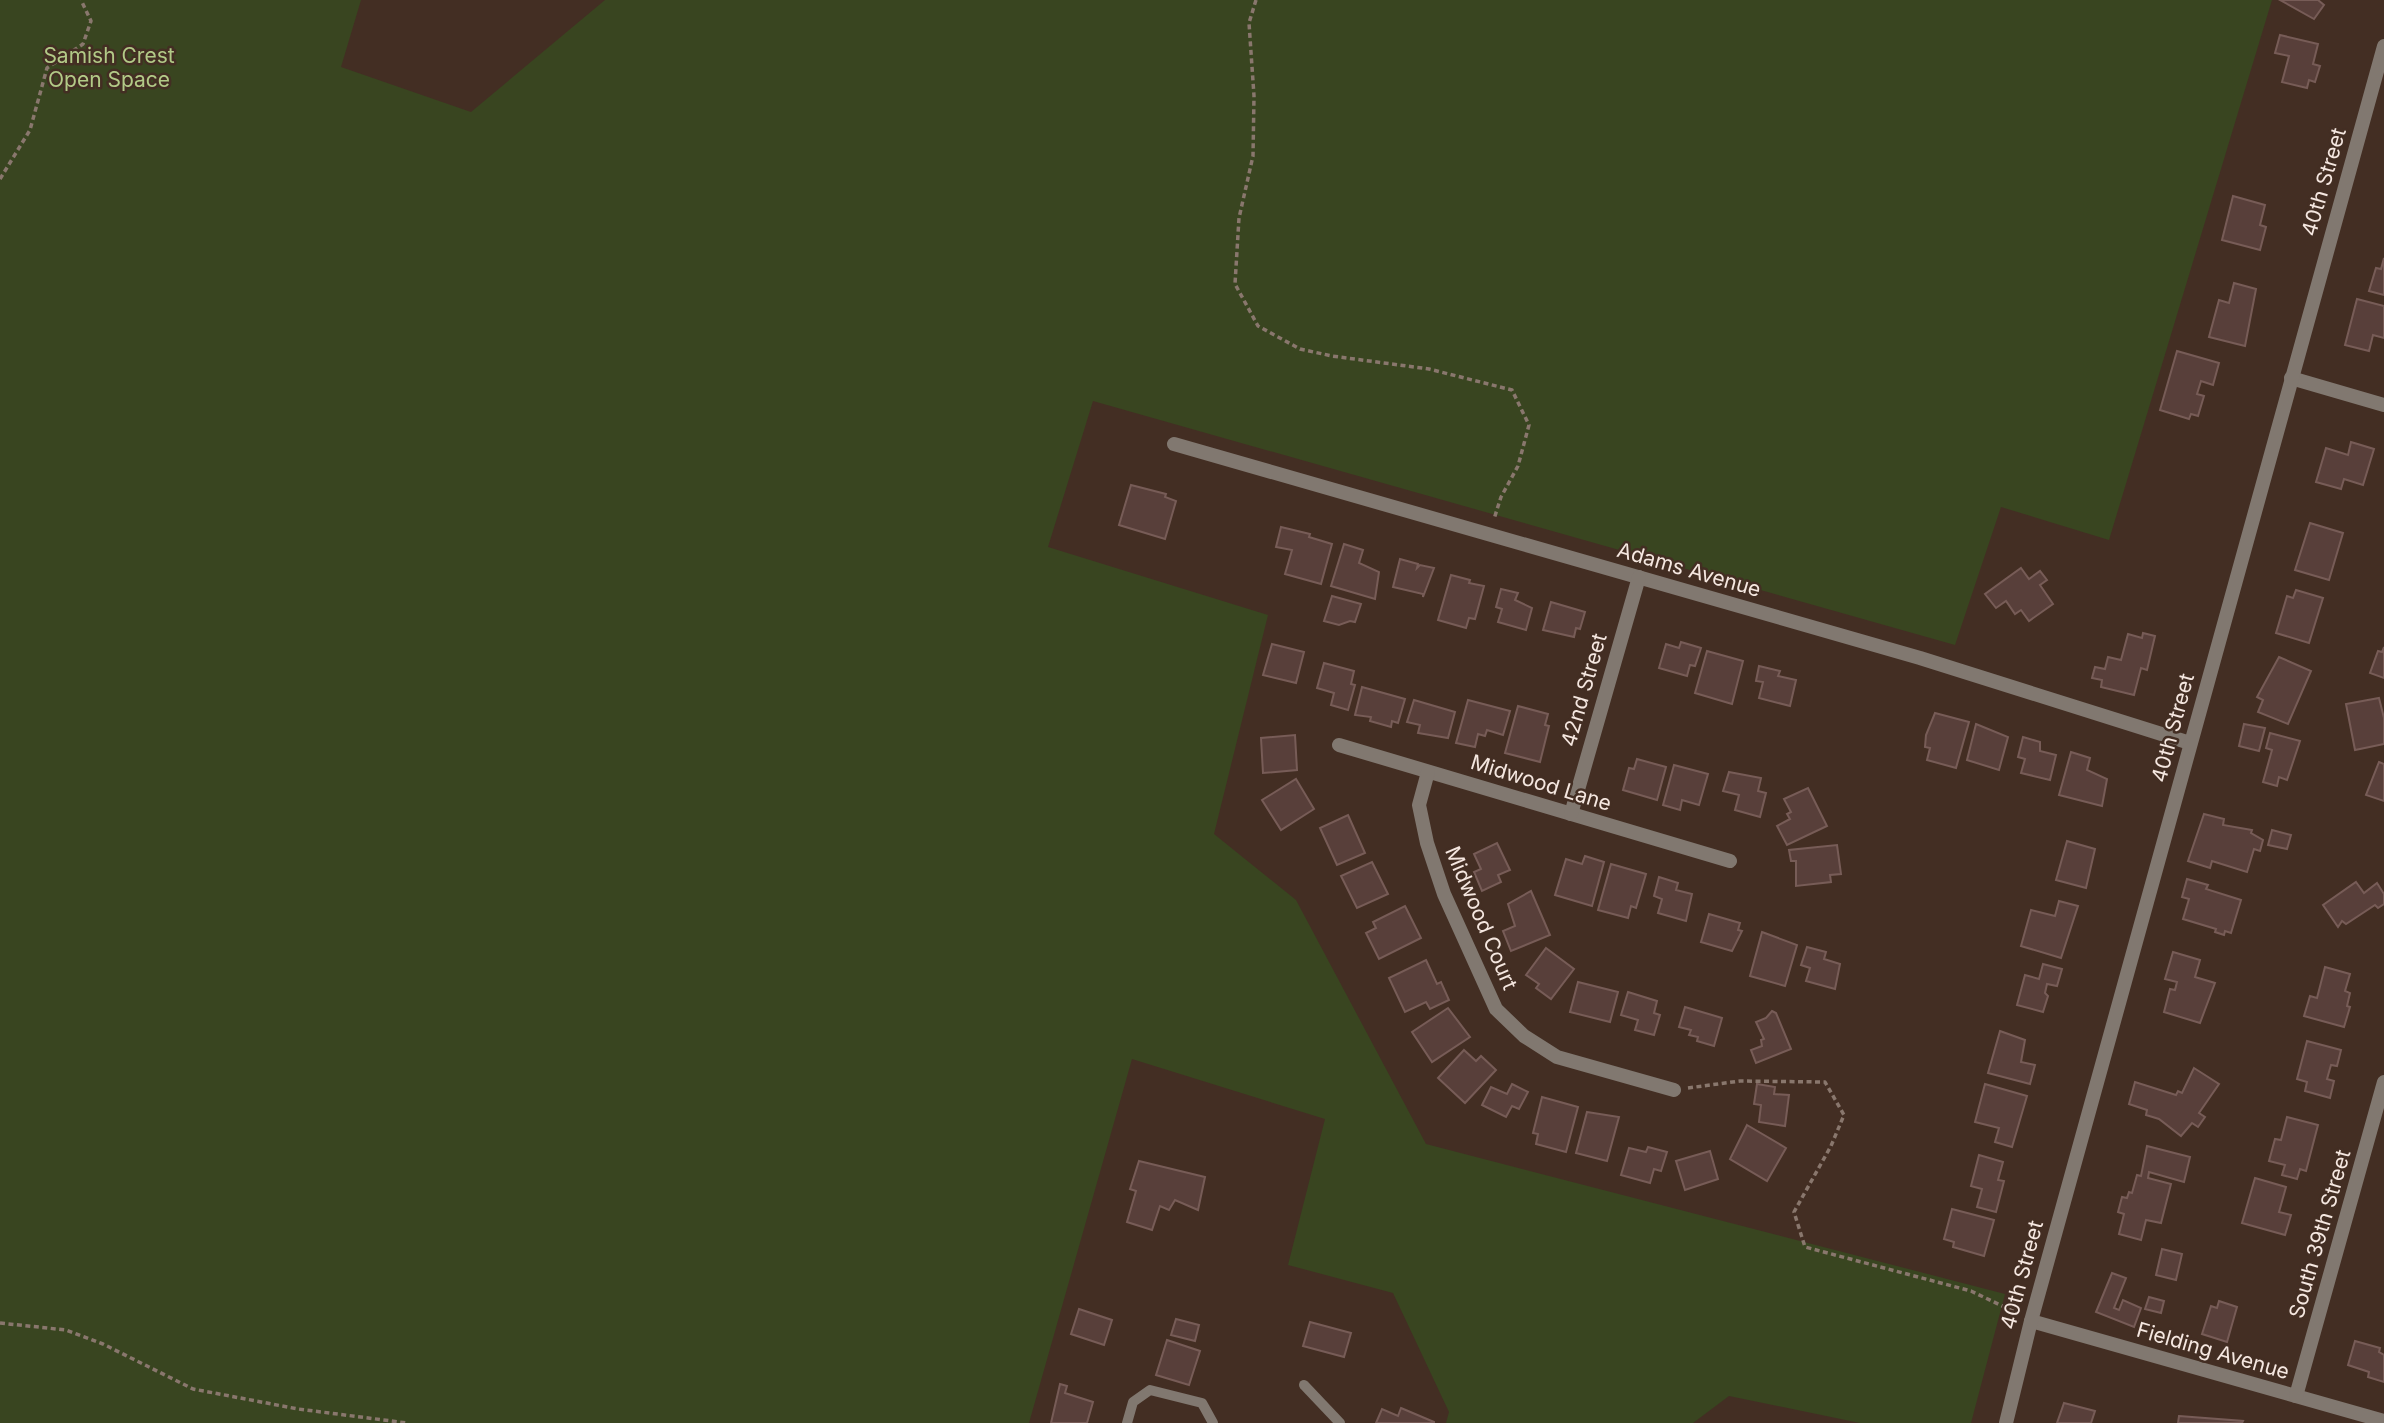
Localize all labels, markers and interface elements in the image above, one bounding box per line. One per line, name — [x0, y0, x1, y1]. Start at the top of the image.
park label: Samish Crest Open Space — [43, 43, 175, 92]
street label: 40th Street — [2296, 125, 2351, 239]
street label: Adams Avenue — [1614, 537, 1764, 602]
street label: 42nd Street — [1555, 630, 1612, 749]
street label: 40th Street — [2146, 671, 2199, 785]
street label: Midwood Lane — [1468, 749, 1615, 816]
street label: Midwood Court — [1440, 842, 1523, 993]
street label: South 39th Street — [2283, 1146, 2356, 1321]
street label: 40th Street — [1995, 1218, 2048, 1332]
street label: Fielding Avenue — [2134, 1317, 2292, 1384]

